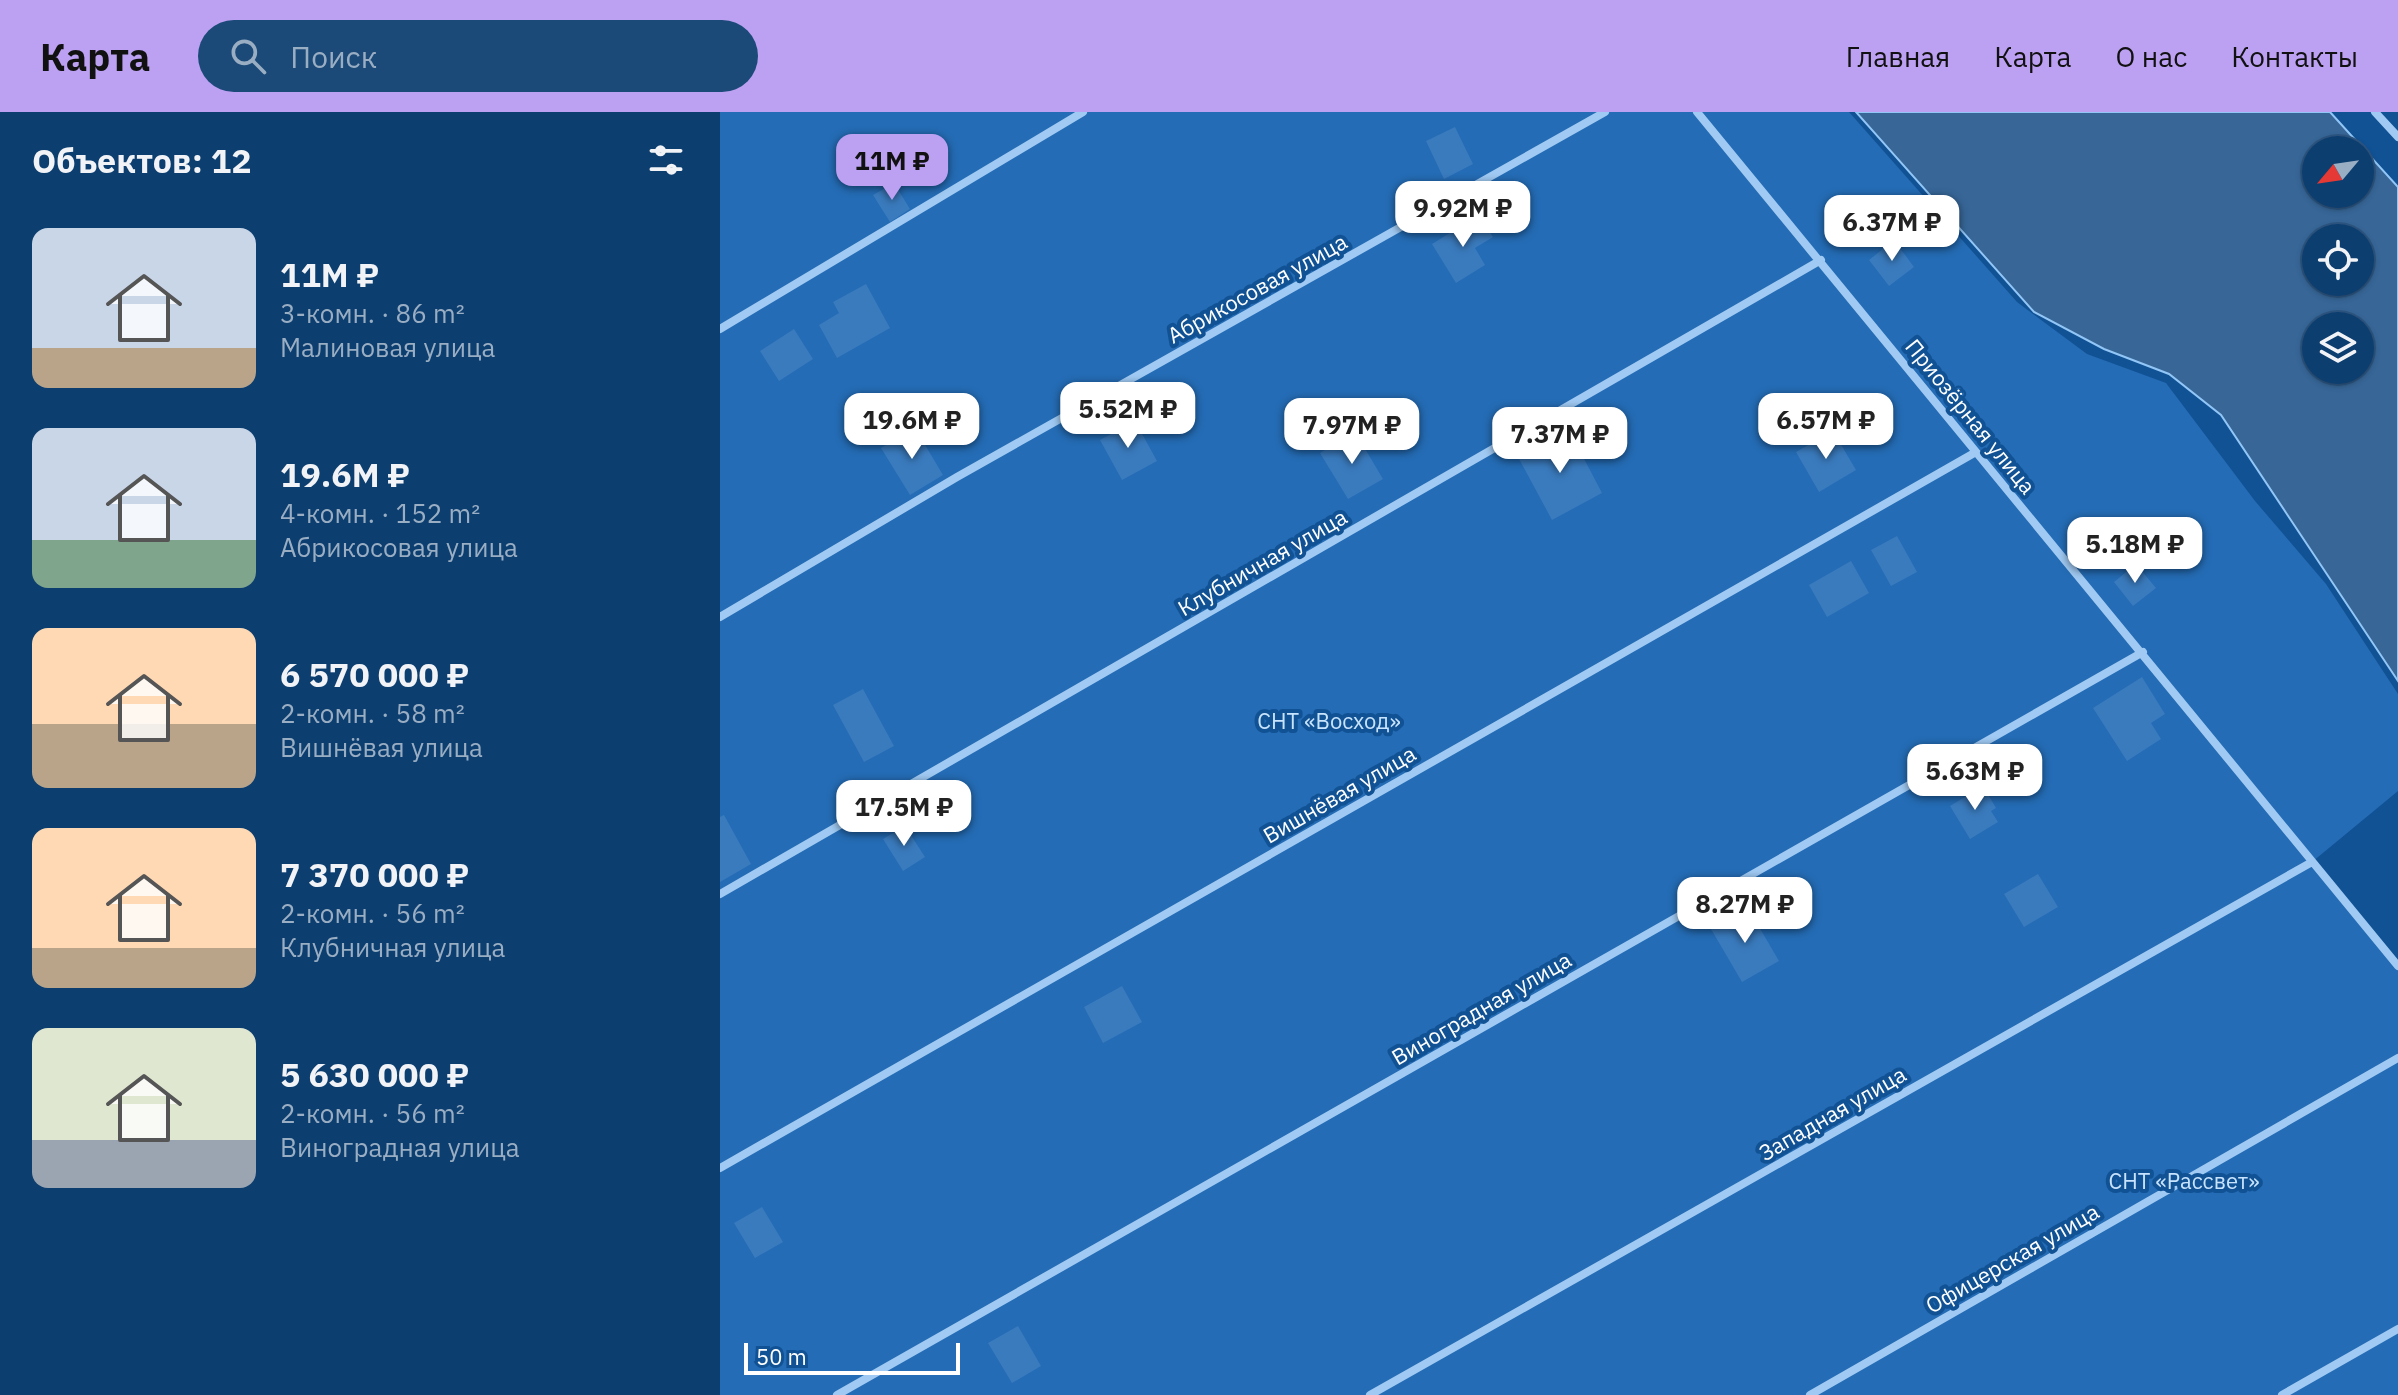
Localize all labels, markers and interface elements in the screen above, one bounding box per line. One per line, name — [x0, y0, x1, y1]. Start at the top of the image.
search box — [198, 20, 758, 92]
text: Карта — [40, 32, 150, 81]
icon: search — [226, 34, 270, 78]
text: Поиск — [290, 37, 377, 76]
text: Главная — [1846, 38, 1950, 75]
text: Карта — [1994, 38, 2071, 75]
text: О нас — [2115, 38, 2187, 75]
text: Контакты — [2231, 38, 2358, 75]
pin: 11M ₽ — [836, 134, 948, 202]
north arrow — [2302, 136, 2374, 208]
map controls — [2302, 136, 2374, 384]
text: Объектов: 12 — [32, 138, 252, 182]
icon: filters — [644, 138, 688, 182]
text: 11M ₽ — [854, 143, 930, 177]
pin: 9.92M ₽ — [1389, 181, 1537, 249]
text: 9.92M ₽ — [1413, 190, 1513, 224]
pin: 6.37M ₽ — [1818, 195, 1966, 263]
text: 6.37M ₽ — [1842, 204, 1942, 238]
button: locate — [2302, 224, 2374, 296]
street label: Абрикосовая улица — [1162, 226, 1352, 349]
text: 11M ₽ — [280, 252, 379, 296]
icon: home — [96, 260, 192, 356]
text: 3-комн. · 86 m² — [280, 296, 465, 330]
button: layers — [2302, 312, 2374, 384]
text: Малиновая улица — [280, 330, 495, 364]
street label: Приозёрная улица — [1899, 332, 2043, 500]
pin: 5.52M ₽ — [1054, 382, 1202, 450]
text: 5.52M ₽ — [1078, 391, 1178, 425]
pin: 19.6M ₽ — [838, 393, 986, 461]
pin: 6.57M ₽ — [1752, 393, 1900, 461]
pin: 7.97M ₽ — [1278, 398, 1426, 466]
text: 19.6M ₽ — [862, 402, 962, 436]
text: 6.57M ₽ — [1776, 402, 1876, 436]
text: 7.97M ₽ — [1302, 407, 1402, 441]
pin: 7.37M ₽ — [1486, 407, 1634, 475]
text: 7.37M ₽ — [1510, 416, 1610, 450]
text: 19.6M ₽ — [280, 452, 410, 496]
icon: home — [96, 460, 192, 556]
text: 4-комн. · 152 m² — [280, 496, 480, 530]
street label: Клубничная улица — [1172, 502, 1352, 622]
pin: 5.18M ₽ — [2061, 517, 2209, 585]
text: 5.18M ₽ — [2085, 526, 2185, 560]
text: Абрикосовая улица — [280, 530, 518, 564]
text: 6 570 000 ₽ — [280, 652, 469, 696]
icon: home — [96, 660, 192, 756]
text: 2-комн. · 58 m² — [280, 696, 465, 730]
park label: СНТ «Восход» — [1257, 706, 1401, 735]
text: Вишнёвая улица — [280, 730, 483, 764]
street label: Вишнёвая улица — [1257, 738, 1421, 849]
pin: 5.63M ₽ — [1901, 744, 2049, 812]
text: 5.63M ₽ — [1925, 753, 2025, 787]
pin: 17.5M ₽ — [830, 780, 978, 848]
text: 17.5M ₽ — [854, 789, 954, 823]
text: 7 370 000 ₽ — [280, 852, 469, 896]
icon: home — [96, 860, 192, 956]
pin: 8.27M ₽ — [1671, 877, 1819, 945]
text: 8.27M ₽ — [1695, 886, 1795, 920]
text: 2-комн. · 56 m² — [280, 896, 465, 930]
text: Клубничная улица — [280, 930, 505, 964]
street label: Виноградная улица — [1386, 945, 1576, 1071]
text: 5 630 000 ₽ — [280, 1052, 469, 1096]
street label: Западная улица — [1753, 1059, 1911, 1167]
icon: home — [96, 1060, 192, 1156]
text: 2-комн. · 56 m² — [280, 1096, 465, 1130]
text: Виноградная улица — [280, 1130, 520, 1164]
park label: СНТ «Рассвет» — [2109, 1166, 2259, 1195]
street label: Офицерская улица — [1920, 1196, 2104, 1319]
scale bar — [744, 1339, 960, 1375]
text: 50 m — [756, 1342, 807, 1371]

